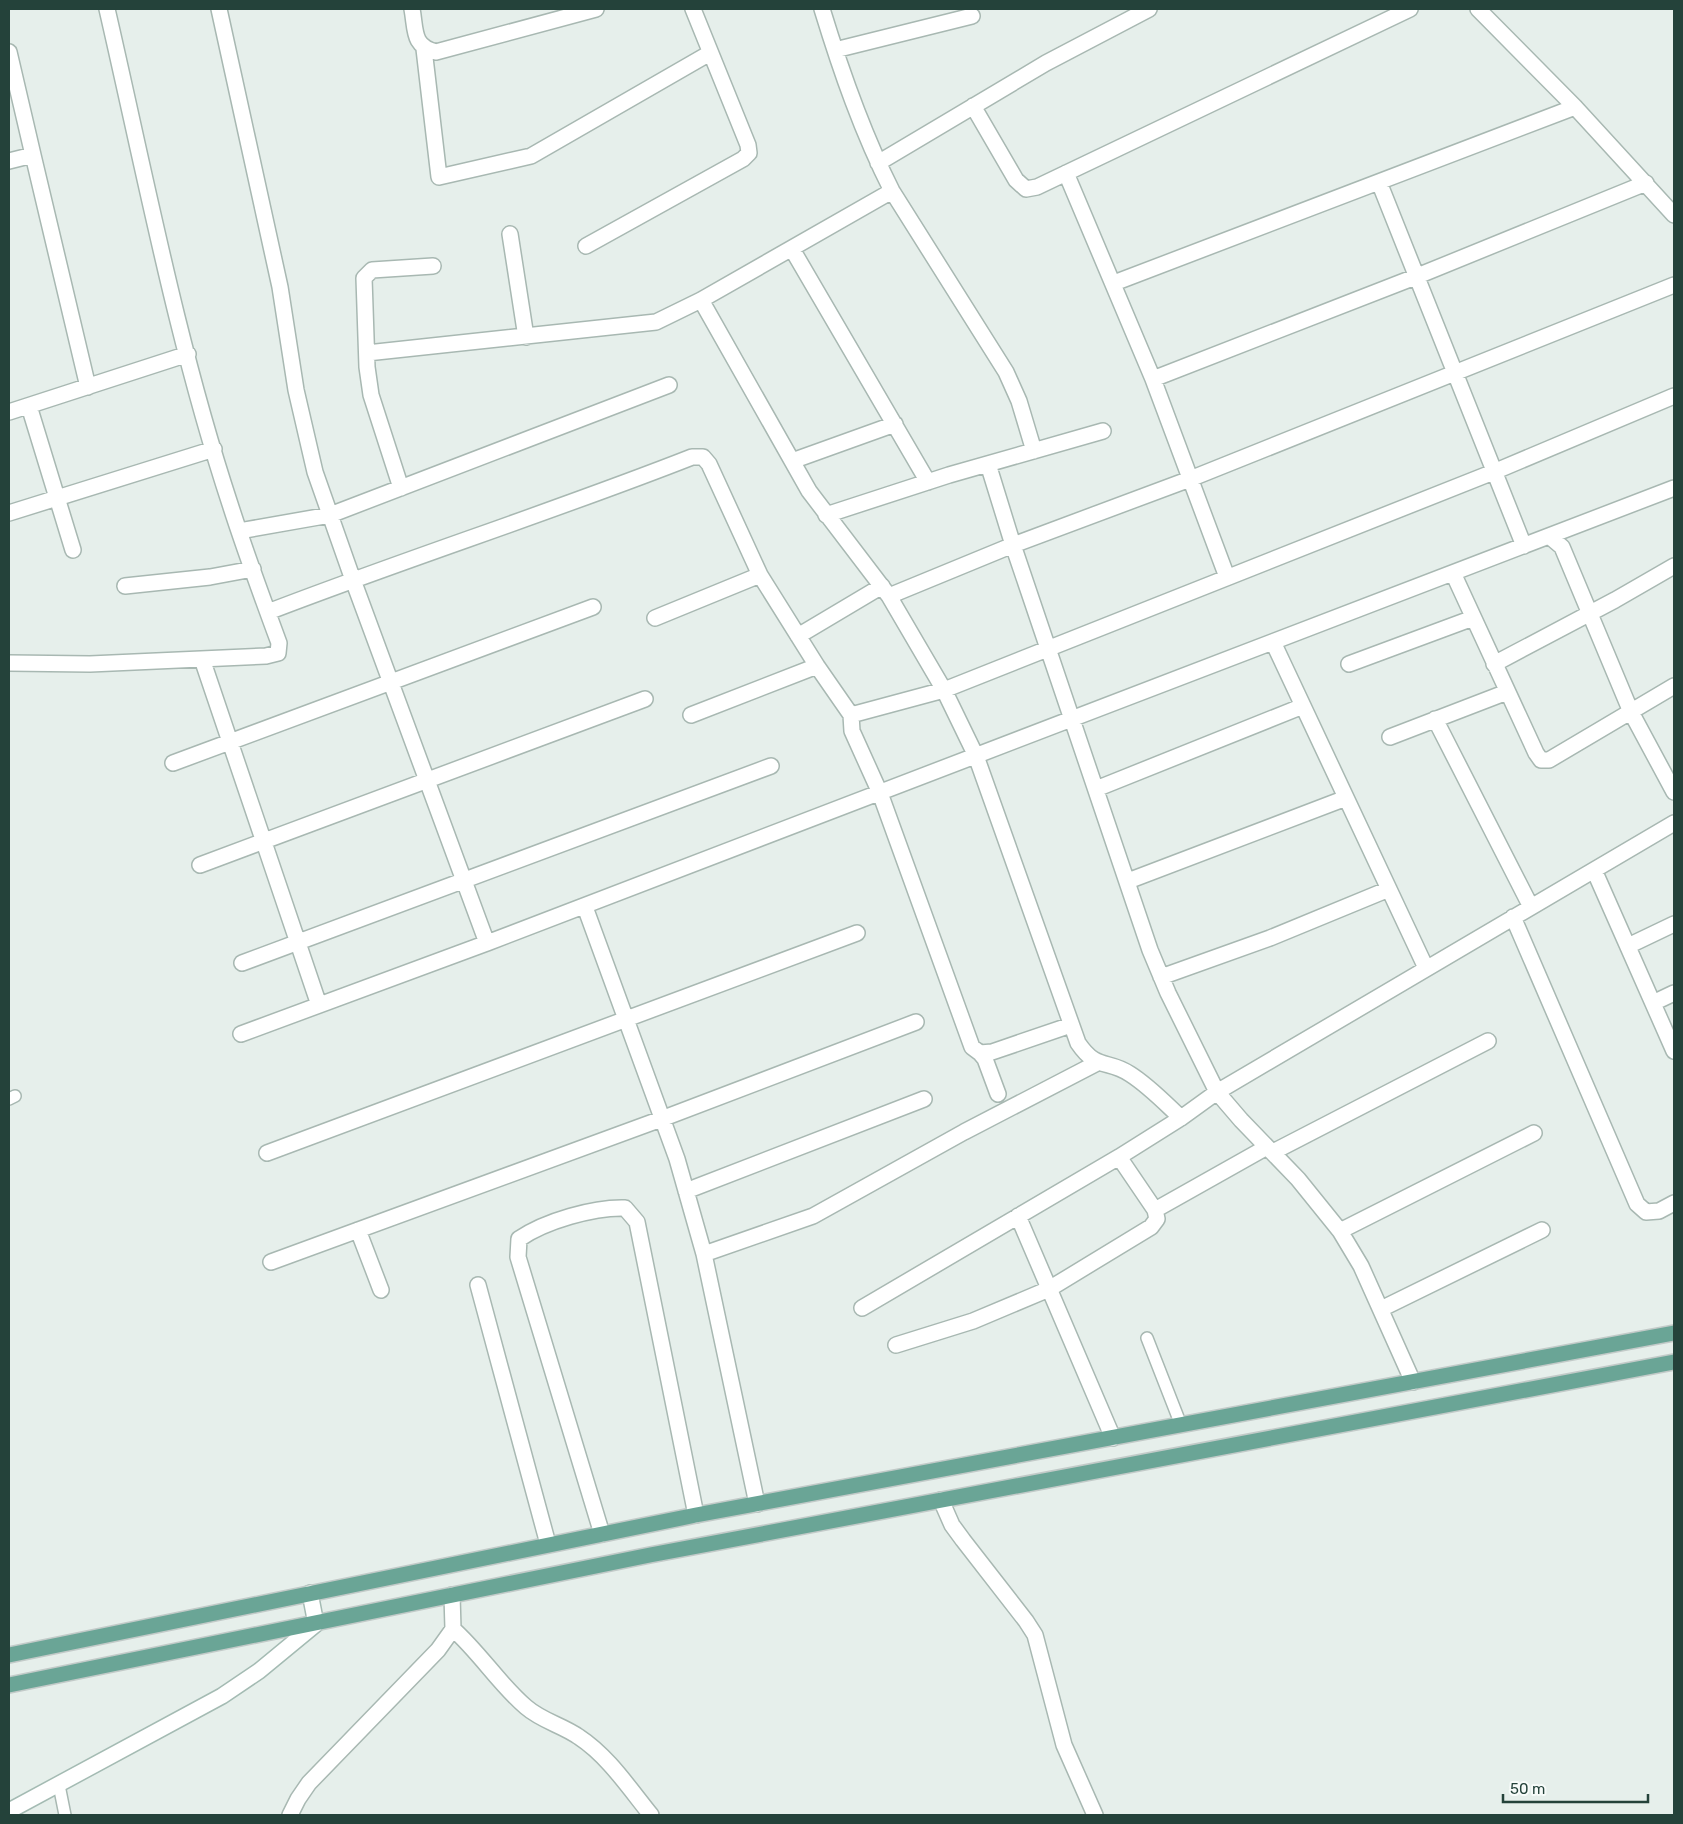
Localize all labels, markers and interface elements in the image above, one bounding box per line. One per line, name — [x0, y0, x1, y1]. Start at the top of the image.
scale bar — [1503, 1772, 1648, 1804]
text: 50 m — [1510, 1780, 1545, 1798]

